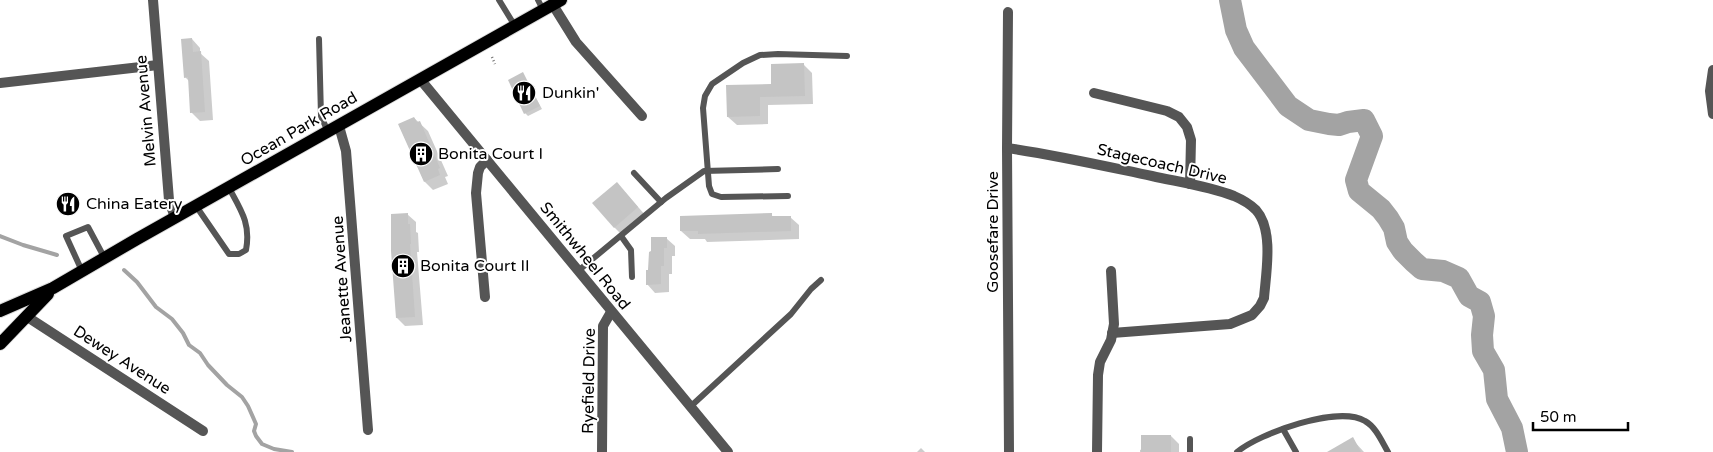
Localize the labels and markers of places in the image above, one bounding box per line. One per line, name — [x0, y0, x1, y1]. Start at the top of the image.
restaurant icon: Dunkin' — [511, 80, 537, 106]
place label: Dunkin' — [542, 83, 599, 103]
building icon: Bonita Court I — [408, 141, 434, 167]
place label: Bonita Court I — [438, 144, 543, 164]
restaurant icon: China Eatery — [55, 191, 81, 217]
place label: China Eatery — [86, 194, 183, 214]
building icon: Bonita Court II — [390, 253, 416, 279]
place label: Bonita Court II — [420, 256, 530, 276]

